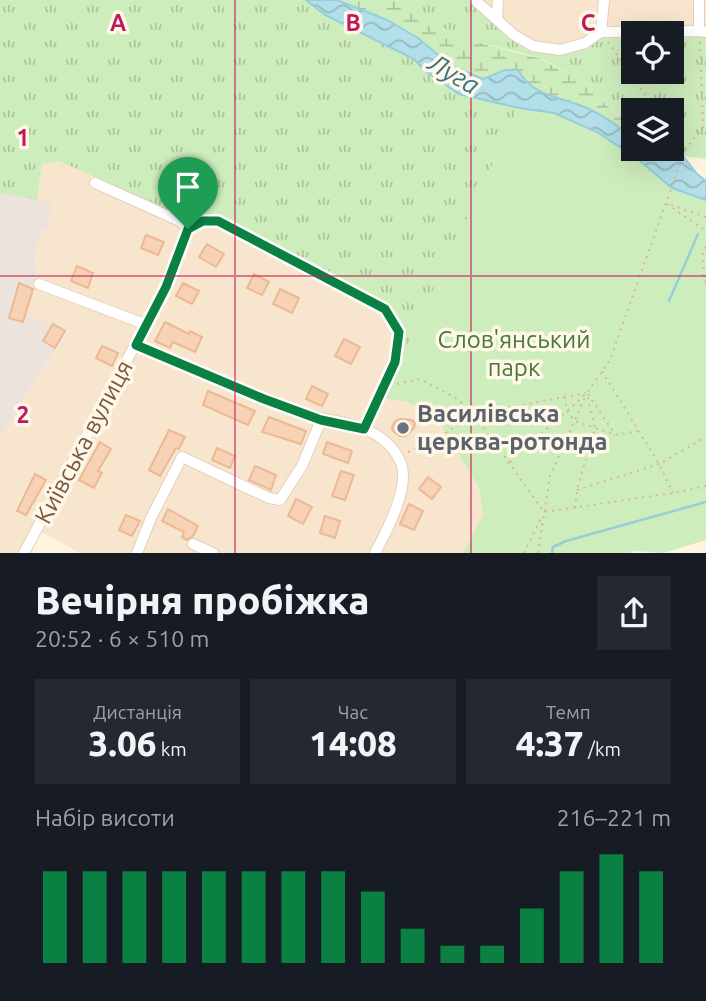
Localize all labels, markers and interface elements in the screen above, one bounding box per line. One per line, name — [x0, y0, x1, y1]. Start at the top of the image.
text: A — [110, 10, 126, 35]
text: B — [345, 10, 361, 35]
text: C — [581, 10, 596, 35]
map controls — [621, 21, 684, 161]
button: locate — [621, 21, 684, 84]
water label: Луга — [423, 47, 485, 100]
button: layers — [621, 98, 684, 161]
text: 1 — [17, 125, 29, 150]
pin — [158, 157, 218, 229]
icon: arrive — [169, 168, 207, 206]
park label: Слов'янський парк — [438, 326, 590, 381]
street label: Київська вулиця — [29, 355, 138, 528]
place label: Василівська церква-ротонда — [417, 400, 608, 455]
text: 2 — [17, 402, 29, 427]
marker: Василівська церква-ротонда — [395, 420, 411, 436]
button: share — [597, 576, 671, 650]
text: Вечірня пробіжка — [35, 579, 370, 621]
text: 20:52 · 6 × 510 m — [35, 626, 209, 651]
text: Дистанція — [93, 701, 182, 723]
text: Час — [338, 701, 368, 723]
text: Темп — [546, 701, 591, 723]
text: 3.06 — [89, 723, 156, 763]
text: 14:08 — [309, 723, 397, 763]
text: 4:37 — [516, 723, 584, 763]
text: km — [156, 738, 187, 760]
text: /km — [584, 738, 621, 760]
text: Набір висоти — [35, 805, 175, 830]
text: 216–221 m — [557, 805, 671, 830]

